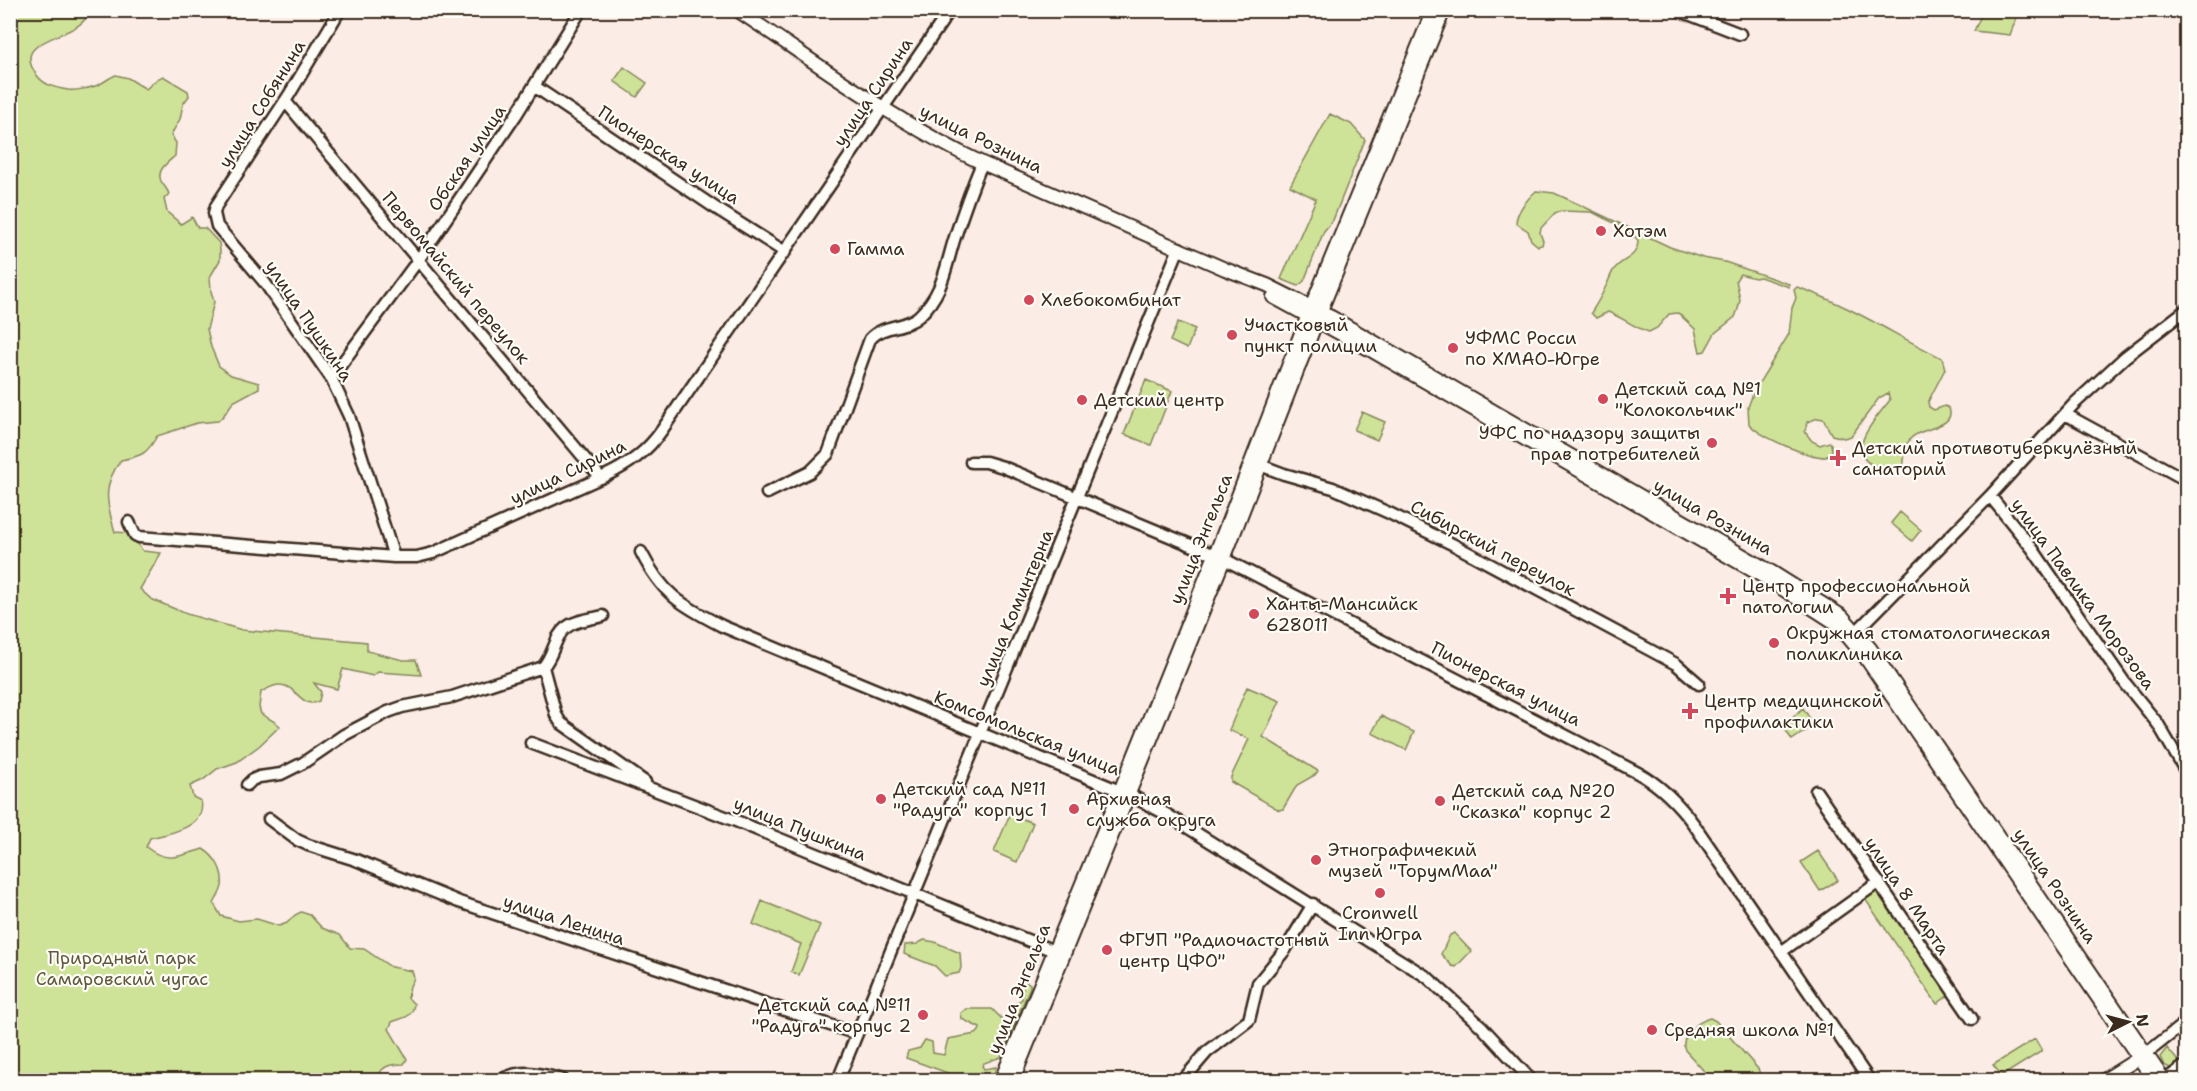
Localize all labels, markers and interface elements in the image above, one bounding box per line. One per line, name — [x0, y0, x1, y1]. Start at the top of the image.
street label: улица Сирина — [828, 33, 918, 151]
street label: улица Собянина — [213, 35, 311, 173]
street label: улица Рознина — [916, 99, 1046, 179]
street label: Обская улица — [422, 100, 512, 216]
street label: Пионерская улица — [593, 100, 745, 210]
street label: Первомайский переулок — [377, 187, 536, 370]
place label: Хотэм — [1613, 219, 1667, 243]
marker: Хотэм — [1594, 224, 1608, 238]
place label: Гамма — [847, 237, 904, 261]
marker: Гамма — [828, 242, 842, 256]
street label: улица Пушкина — [260, 256, 358, 386]
place label: Хлебокомбинат — [1041, 288, 1182, 312]
marker: Хлебокомбинат — [1022, 293, 1036, 307]
place label: Участковый пункт полиции — [1244, 313, 1377, 358]
place label: УФМС Росси по ХМАО-Югре — [1465, 326, 1600, 371]
marker: Участковый пункт полиции — [1225, 328, 1239, 342]
marker: УФМС Росси по ХМАО-Югре — [1446, 341, 1460, 355]
place label: Детский сад №1 "Колокольчик" — [1615, 377, 1761, 422]
place label: Детский центр — [1094, 388, 1224, 412]
marker: Детский сад №1 "Колокольчик" — [1596, 392, 1610, 406]
marker: Детский центр — [1075, 393, 1089, 407]
place label: УФС по надзору защиты прав потребителей — [1479, 421, 1700, 466]
street label: улица Сирина — [506, 434, 630, 510]
marker: УФС по надзору защиты прав потребителей — [1705, 436, 1719, 450]
place label: Детский противотуберкулёзный санаторий — [1852, 436, 2138, 481]
marker: Детский противотуберкулёзный санаторий — [1829, 449, 1847, 467]
street label: улица Энгельса — [1164, 470, 1238, 608]
street label: улица Рознина — [1649, 473, 1777, 561]
street label: улица Павлика Морозова — [2005, 493, 2161, 695]
street label: Сибирский переулок — [1406, 494, 1580, 602]
street label: улица Коминтерна — [971, 526, 1059, 690]
place label: Центр профессиональной патологии — [1742, 574, 1970, 619]
marker: Центр профессиональной патологии — [1719, 587, 1737, 605]
place label: Ханты-Мансийск 628011 — [1266, 592, 1418, 637]
marker: Ханты-Мансийск 628011 — [1247, 607, 1261, 621]
place label: Окружная стоматологическая поликлиника — [1786, 621, 2051, 666]
street label: Пионерская улица — [1427, 636, 1585, 732]
marker: Окружная стоматологическая поликлиника — [1767, 636, 1781, 650]
street label: Комсомольская улица — [930, 685, 1124, 781]
place label: Центр медицинской профилактики — [1704, 689, 1883, 734]
marker: Центр медицинской профилактики — [1681, 702, 1699, 720]
place label: Детский сад №11 "Радуга" корпус 1 — [893, 777, 1047, 822]
place label: Детский сад №20 "Сказка" корпус 2 — [1452, 779, 1615, 824]
place label: Архивная служба округа — [1086, 787, 1216, 832]
street label: улица Пушкина — [730, 791, 870, 867]
marker: Детский сад №11 "Радуга" корпус 1 — [874, 792, 888, 806]
marker: Детский сад №20 "Сказка" корпус 2 — [1433, 794, 1447, 808]
marker: Архивная служба округа — [1067, 802, 1081, 816]
street label: улица Рознина — [2008, 824, 2102, 948]
street label: улица 8 Марта — [1859, 832, 1955, 960]
place label: Этнографичекий музей "ТорумМаа" — [1328, 838, 1498, 883]
marker: Этнографичекий музей "ТорумМаа" — [1309, 853, 1323, 867]
marker: Cronwell Inn Югра — [1373, 886, 1387, 900]
street label: улица Ленина — [500, 889, 628, 951]
place label: Cronwell Inn Югра — [1338, 901, 1422, 946]
street label: улица Энгельса — [982, 920, 1056, 1058]
place label: ФГУП "Радиочастотный центр ЦФО" — [1119, 928, 1329, 973]
marker: ФГУП "Радиочастотный центр ЦФО" — [1100, 943, 1114, 957]
park label: Природный парк Самаровский чугас — [36, 946, 208, 991]
north arrow — [2098, 992, 2158, 1052]
place label: Детский сад №11 "Радуга" корпус 2 — [752, 993, 911, 1038]
marker: Детский сад №11 "Радуга" корпус 2 — [916, 1008, 930, 1022]
text: N — [2131, 1013, 2154, 1028]
place label: Средняя школа №1 — [1664, 1018, 1834, 1042]
marker: Средняя школа №1 — [1645, 1023, 1659, 1037]

